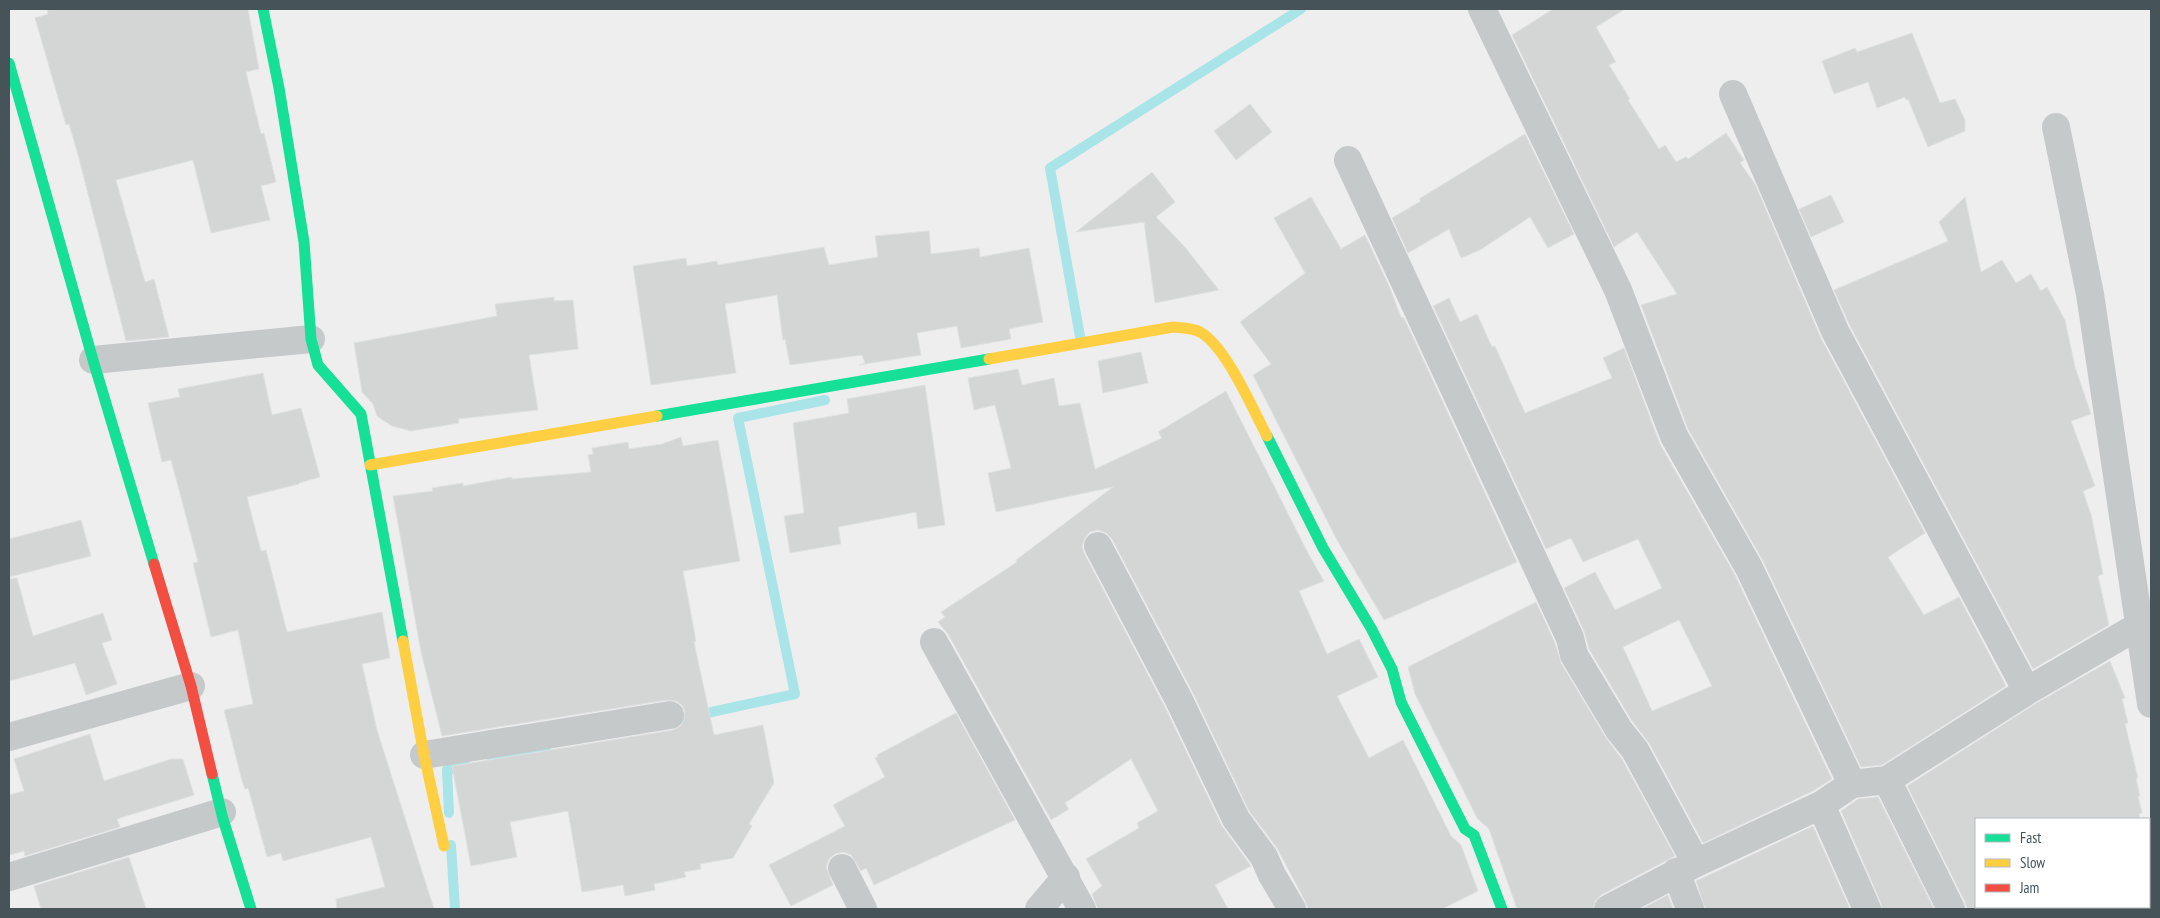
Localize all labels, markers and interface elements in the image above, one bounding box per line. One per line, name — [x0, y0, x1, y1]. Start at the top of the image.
legend — [1975, 818, 2150, 908]
text: Fast — [2020, 828, 2041, 847]
text: Slow — [2020, 853, 2045, 872]
text: Jam — [2019, 878, 2039, 897]

